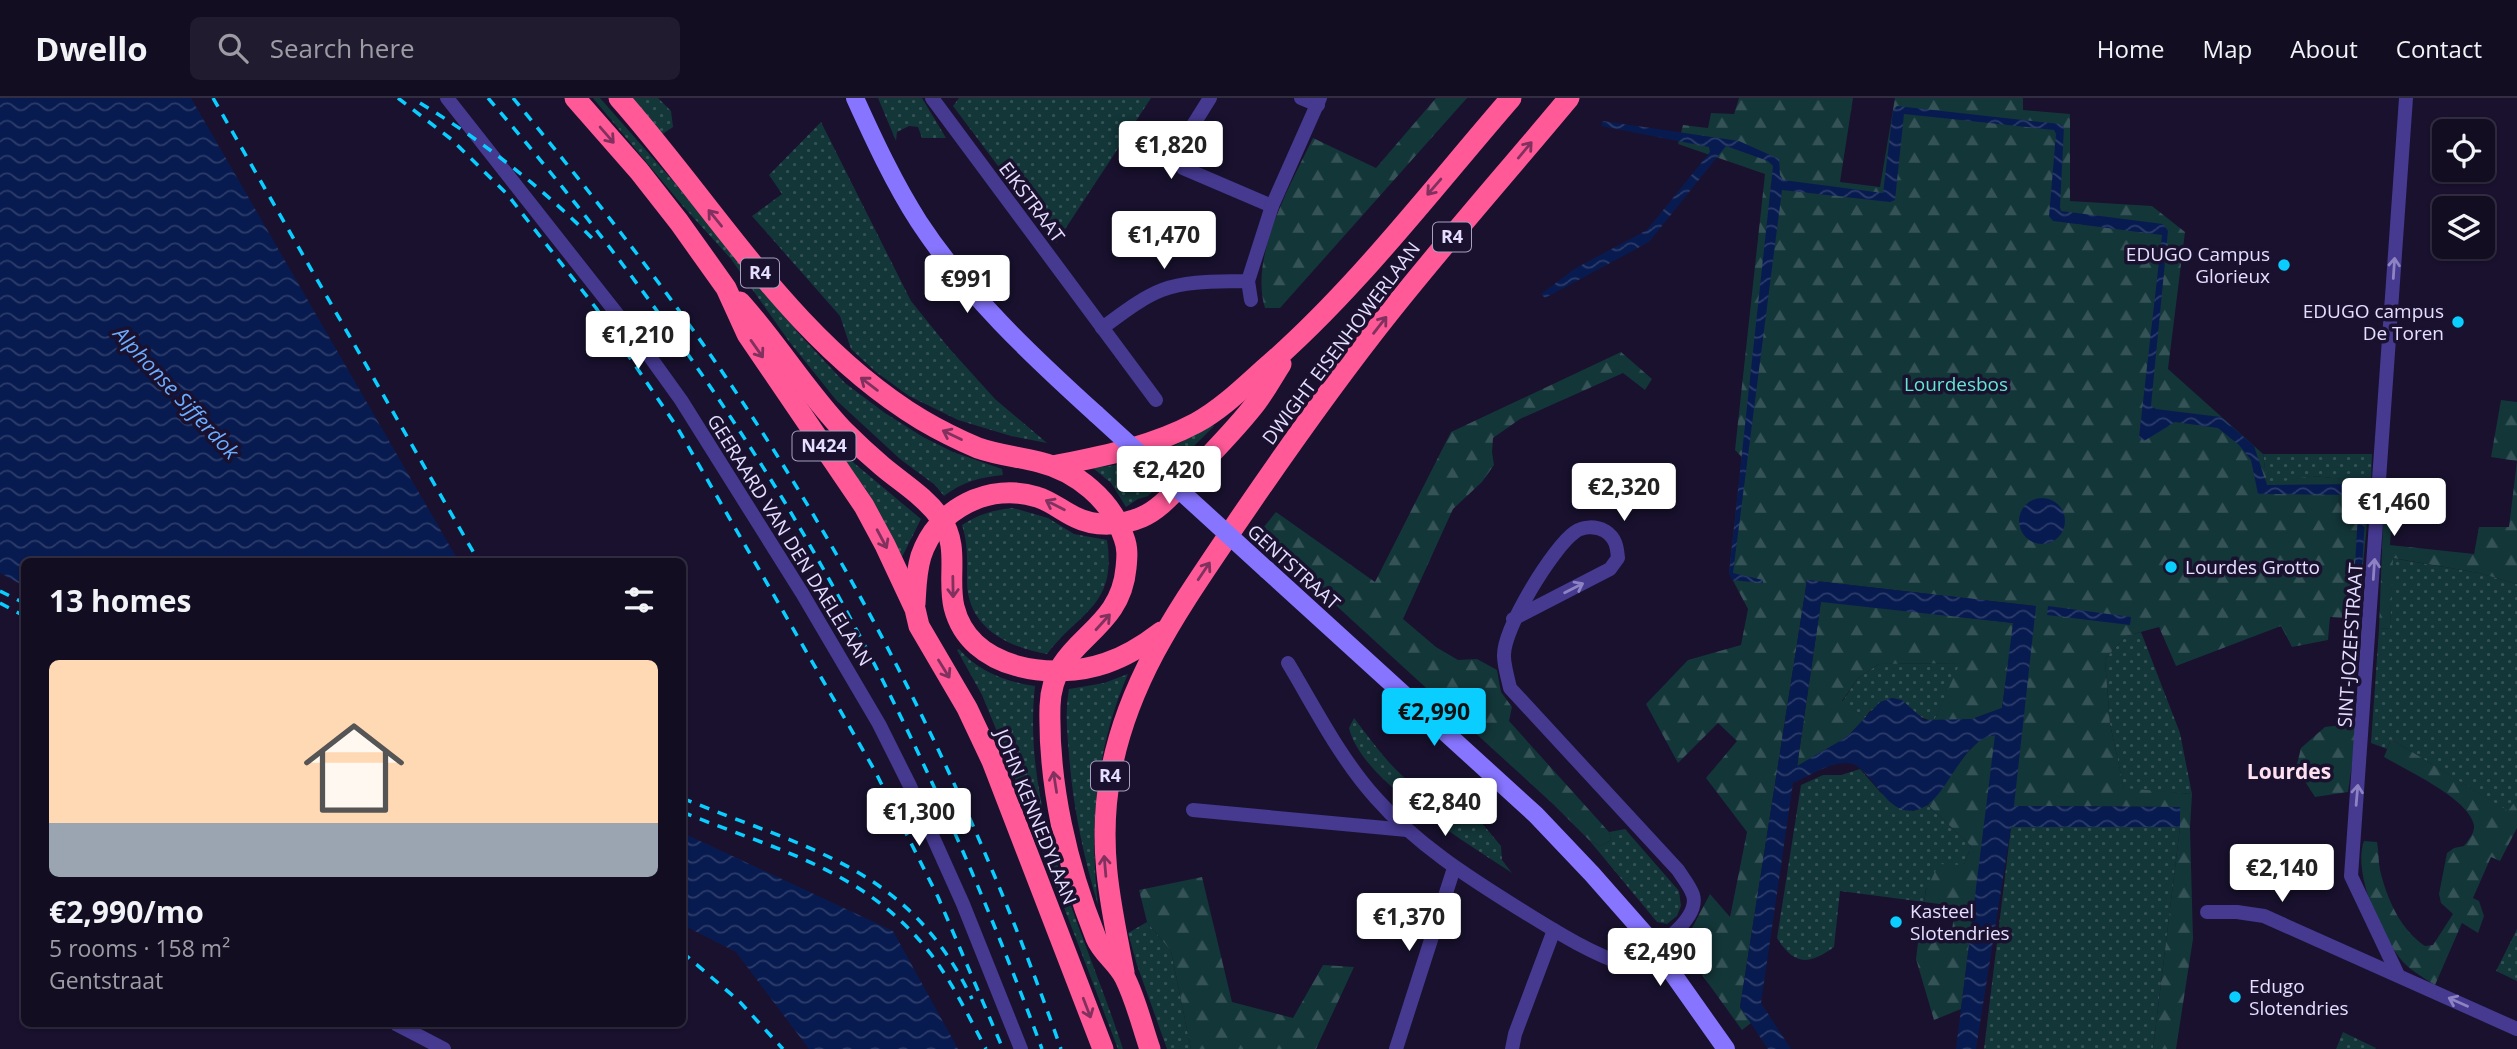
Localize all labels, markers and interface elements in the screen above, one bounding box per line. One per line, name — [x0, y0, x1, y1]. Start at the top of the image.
search box — [190, 17, 680, 80]
text: Dwello — [35, 26, 148, 71]
icon: search — [214, 29, 252, 67]
text: Search here — [270, 30, 415, 66]
text: Home — [2097, 32, 2165, 65]
text: Map — [2203, 32, 2252, 65]
text: About — [2290, 32, 2358, 65]
text: Contact — [2396, 32, 2482, 65]
map controls — [2432, 119, 2495, 259]
button: locate — [2432, 119, 2495, 182]
pin: €1,820 — [1114, 122, 1228, 181]
one-way arrow — [599, 125, 615, 143]
text: €1,820 — [1135, 128, 1207, 160]
one-way arrow — [1517, 141, 1533, 159]
street label: EIKSTRAAT — [993, 156, 1071, 248]
one-way arrow — [1426, 178, 1442, 196]
button: layers — [2432, 196, 2495, 259]
one-way arrow — [707, 209, 723, 227]
pin: €1,470 — [1107, 212, 1221, 271]
text: €1,470 — [1128, 218, 1200, 250]
road number: R4 — [1433, 222, 1471, 252]
street label: DWIGHT EISENHOWERLAAN — [1256, 236, 1426, 450]
place label: EDUGO Campus Glorieux — [2126, 241, 2270, 289]
pin: €991 — [926, 256, 1008, 315]
marker: EDUGO Campus Glorieux — [2276, 257, 2292, 273]
one-way arrow — [2388, 257, 2401, 280]
road number: R4 — [741, 258, 779, 288]
text: €991 — [941, 262, 993, 294]
place label: EDUGO campus De Toren — [2303, 298, 2444, 346]
pin: €1,210 — [581, 312, 695, 371]
marker: EDUGO campus De Toren — [2450, 314, 2466, 330]
one-way arrow — [1372, 316, 1387, 335]
water label: Alphonse Sifferdok — [106, 318, 246, 465]
text: €1,210 — [602, 318, 674, 350]
one-way arrow — [750, 338, 764, 358]
park label: Lourdesbos — [1904, 371, 2008, 397]
one-way arrow — [860, 377, 879, 391]
street label: GEERAARD VAN DEN DAELELAAN — [702, 409, 878, 671]
one-way arrow — [942, 427, 963, 441]
road number: N424 — [792, 432, 856, 460]
pin: €2,420 — [1112, 446, 1226, 506]
text: €2,420 — [1133, 453, 1205, 485]
pin: €2,320 — [1567, 464, 1681, 523]
text: €2,320 — [1588, 470, 1660, 502]
pin: €1,460 — [2337, 478, 2451, 538]
text: €1,460 — [2358, 485, 2430, 517]
one-way arrow — [1045, 498, 1066, 512]
street label: GENTSTRAAT — [1242, 518, 1346, 616]
one-way arrow — [875, 528, 889, 548]
place label: Lourdes Grotto — [2185, 554, 2320, 580]
one-way arrow — [2368, 558, 2381, 580]
marker: Lourdes Grotto — [2163, 559, 2179, 575]
street label: SINT-JOZEFSTRAAT — [2331, 561, 2369, 728]
one-way arrow — [1198, 562, 1212, 582]
one-way arrow — [946, 575, 959, 598]
text: 13 homes — [49, 580, 192, 621]
icon: filters — [620, 581, 658, 619]
one-way arrow — [1563, 581, 1584, 594]
one-way arrow — [1094, 614, 1111, 631]
one-way arrow — [937, 659, 952, 678]
pin: €2,990 — [1377, 688, 1491, 748]
text: €2,990 — [1398, 695, 1470, 727]
icon: home — [291, 705, 417, 831]
street label: JOHN KENNEDYLAAN — [988, 724, 1083, 909]
district label: Lourdes — [2247, 757, 2331, 785]
road number: R4 — [1091, 762, 1129, 790]
one-way arrow — [1048, 771, 1061, 794]
pin: €2,840 — [1388, 778, 1502, 838]
text: €2,840 — [1409, 785, 1481, 817]
one-way arrow — [2351, 785, 2364, 807]
pin: €1,300 — [862, 788, 976, 848]
text: €1,300 — [883, 795, 955, 827]
pin: €2,140 — [2225, 844, 2339, 904]
text: €2,140 — [2246, 851, 2318, 883]
one-way arrow — [1098, 856, 1111, 878]
text: €2,990/mo — [49, 891, 204, 932]
pin: €1,370 — [1352, 894, 1466, 953]
place label: Kasteel Slotendries — [1910, 898, 2010, 946]
text: €1,370 — [1373, 900, 1445, 932]
marker: Kasteel Slotendries — [1888, 914, 1904, 930]
pin: €2,490 — [1603, 928, 1717, 988]
text: 5 rooms · 158 m² — [49, 932, 230, 964]
text: €2,490 — [1624, 935, 1696, 967]
text: Gentstraat — [49, 964, 163, 996]
place label: Edugo Slotendries — [2249, 973, 2349, 1021]
marker: Edugo Slotendries — [2227, 989, 2243, 1005]
one-way arrow — [2447, 995, 2469, 1008]
one-way arrow — [1082, 997, 1094, 1019]

